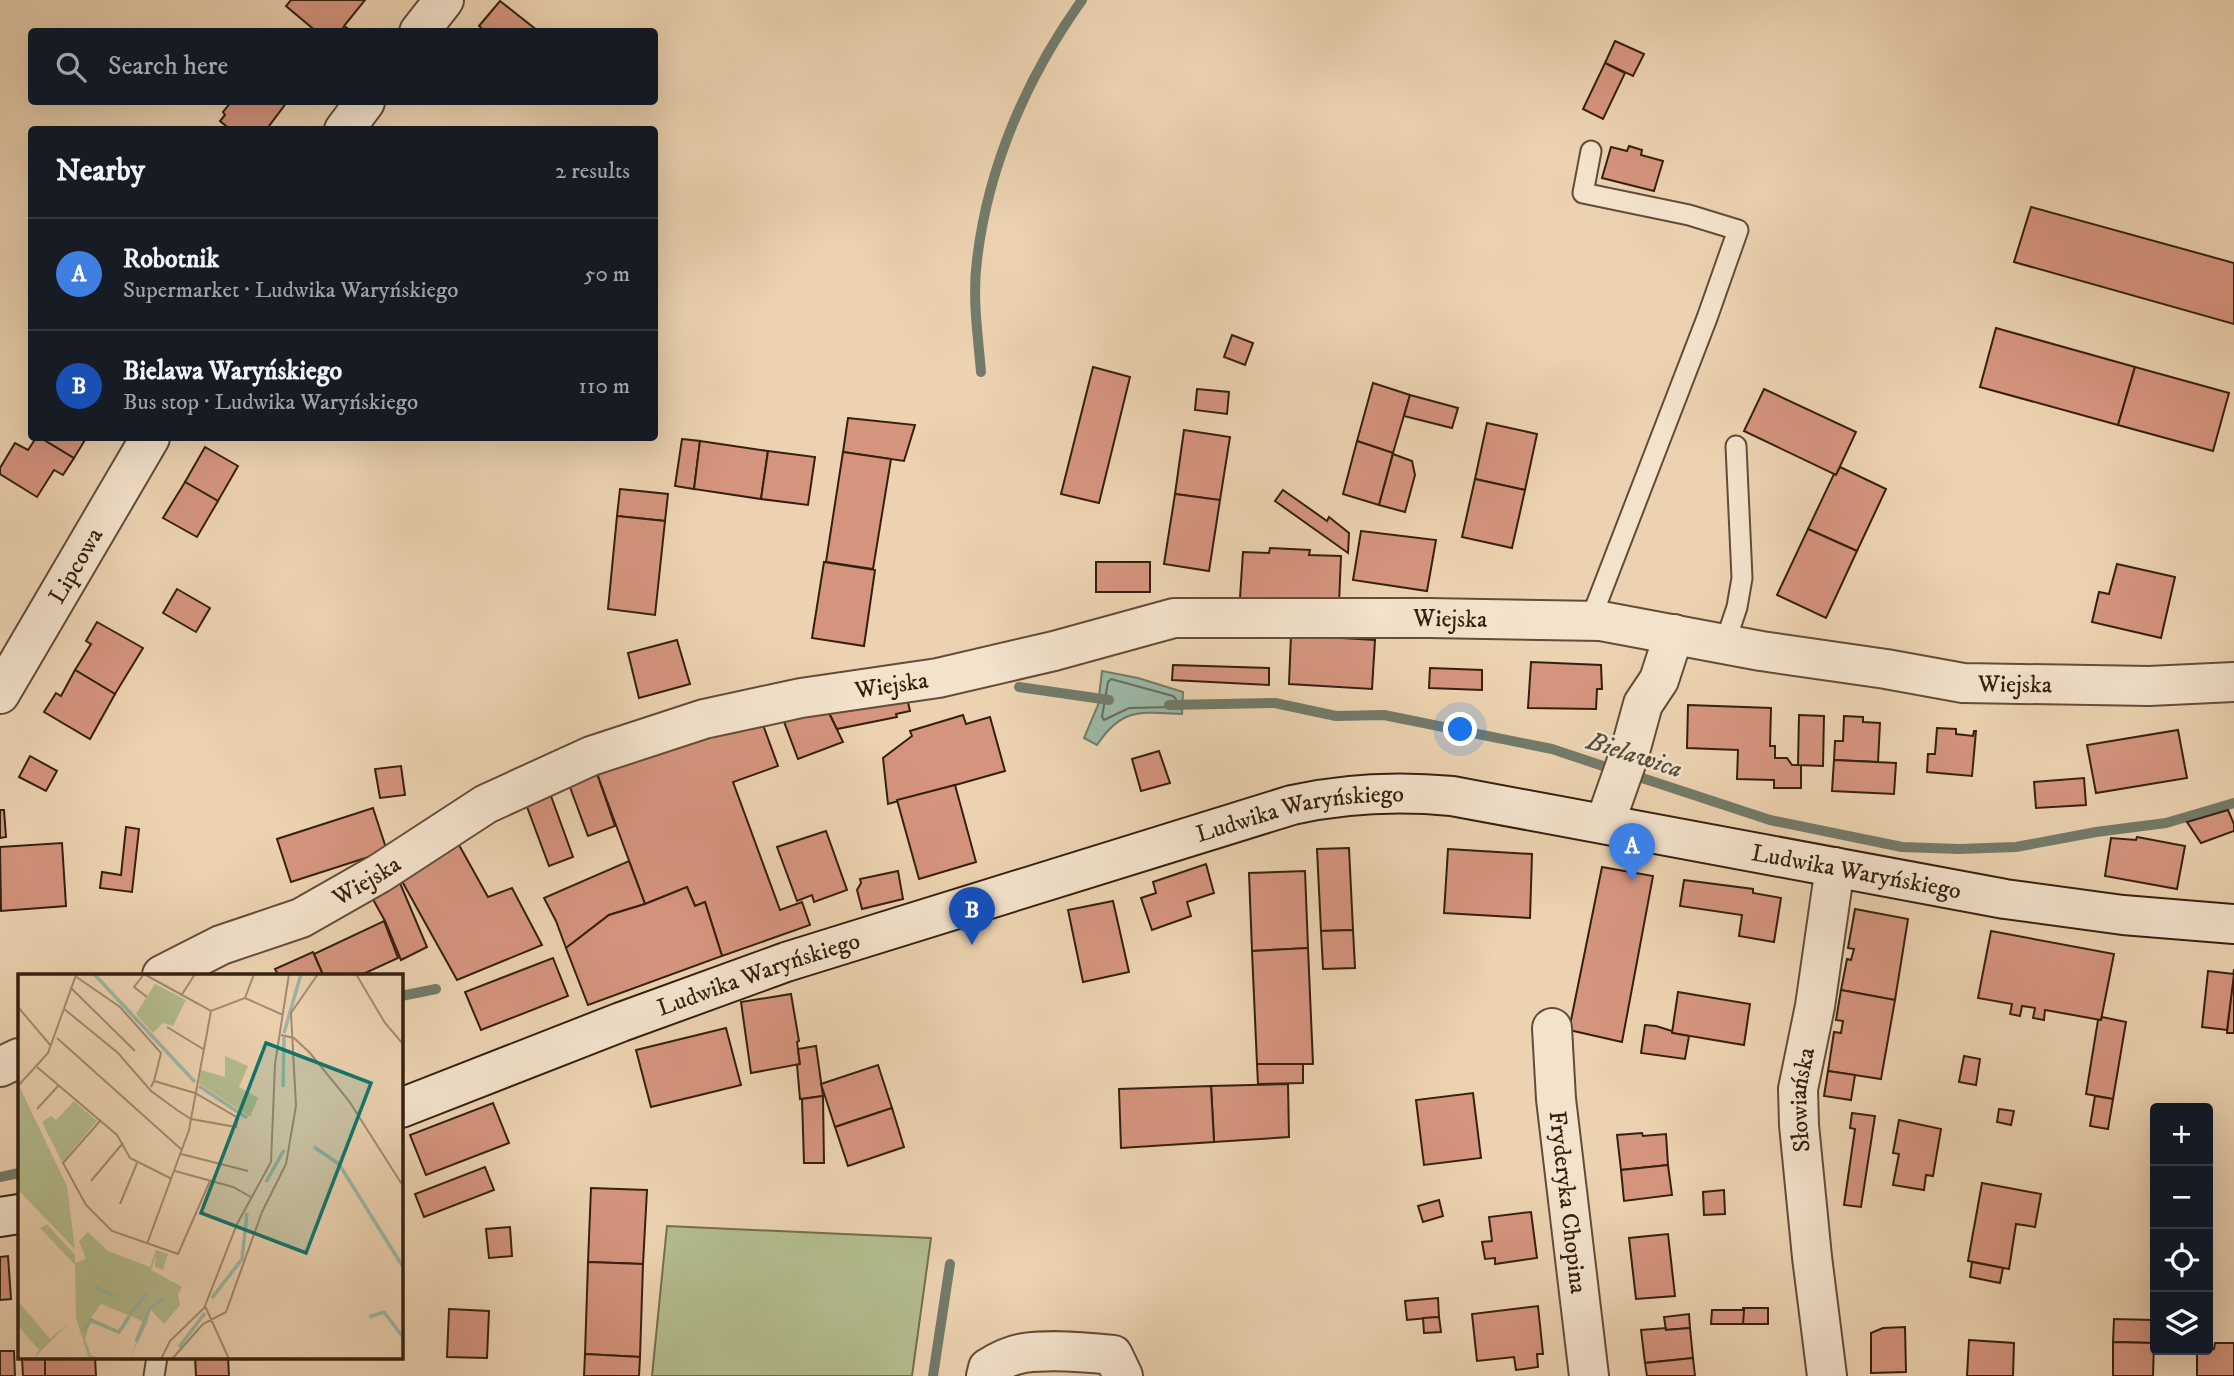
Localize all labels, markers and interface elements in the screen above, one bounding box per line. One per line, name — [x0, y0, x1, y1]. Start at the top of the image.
search box — [28, 28, 658, 105]
icon: search — [52, 48, 90, 86]
text: Search here — [108, 50, 228, 83]
text: Nearby — [56, 153, 145, 190]
text: 2 results — [555, 157, 630, 186]
text: Robotnik — [123, 243, 219, 276]
text: A — [72, 260, 86, 289]
text: 50 m — [584, 260, 630, 289]
text: Supermarket · Ludwika Waryńskiego — [123, 276, 458, 305]
text: Bielawa Waryńskiego — [123, 355, 342, 388]
text: B — [72, 372, 86, 401]
text: 110 m — [579, 372, 630, 401]
text: Bus stop · Ludwika Waryńskiego — [123, 388, 418, 417]
street label: Lipcowa — [42, 522, 111, 609]
street label: Wiejska — [1412, 604, 1488, 635]
street label: Wiejska — [852, 665, 931, 706]
street label: Wiejska — [1977, 669, 2053, 700]
your location — [1443, 712, 1477, 746]
water label: Bielawica — [1582, 724, 1686, 786]
street label: Ludwika Waryńskiego — [1192, 779, 1404, 850]
pin: A — [1609, 823, 1655, 881]
street label: Ludwika Waryńskiego — [1749, 838, 1964, 907]
street label: Wiejska — [327, 849, 407, 913]
pin: B — [949, 887, 995, 945]
street label: Ludwika Waryńskiego — [653, 926, 864, 1024]
inset map — [18, 974, 402, 1358]
street label: Słowiańska — [1784, 1044, 1822, 1154]
map controls — [2150, 1103, 2213, 1355]
button: + — [2150, 1103, 2213, 1166]
street label: Fryderyka Chopina — [1542, 1109, 1593, 1296]
button: − — [2150, 1166, 2213, 1229]
button: locate — [2150, 1229, 2213, 1292]
button: layers — [2150, 1292, 2213, 1355]

